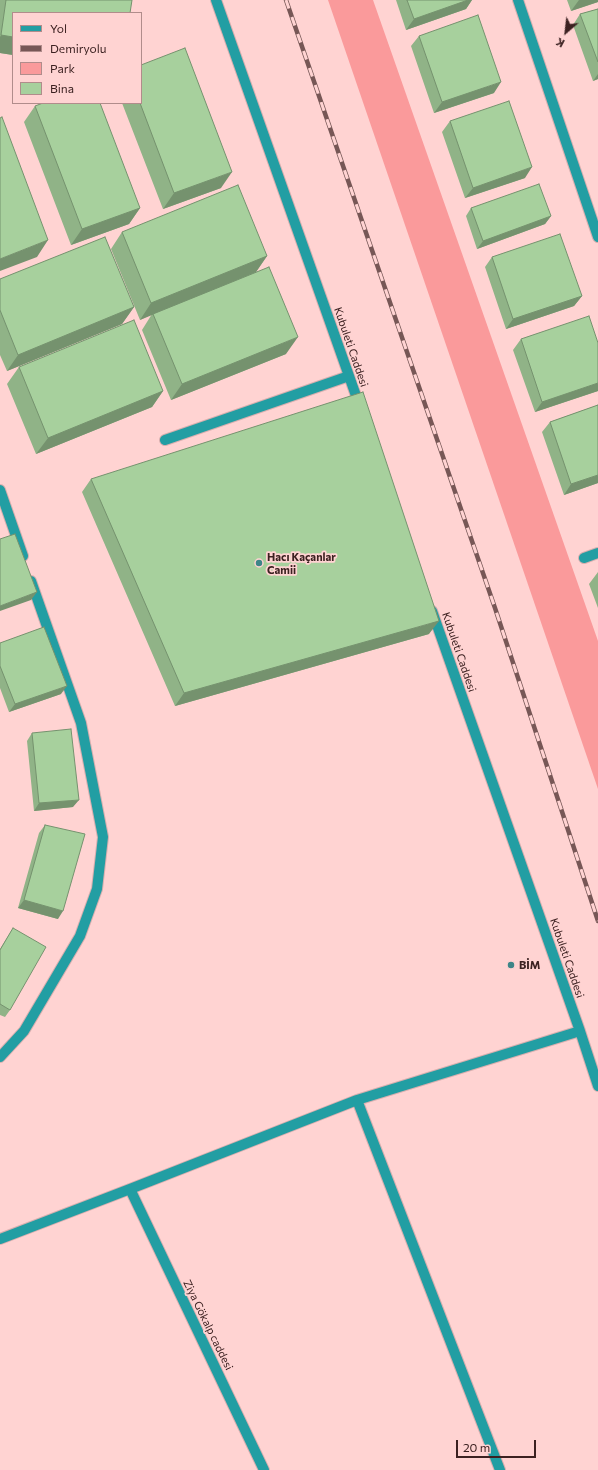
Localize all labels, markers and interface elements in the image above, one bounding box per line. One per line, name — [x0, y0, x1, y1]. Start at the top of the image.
legend — [12, 12, 142, 104]
north arrow — [546, 12, 586, 52]
text: Yol — [50, 21, 67, 35]
text: K — [554, 35, 567, 51]
text: Demiryolu — [50, 41, 106, 55]
text: Park — [50, 61, 75, 75]
text: Bina — [50, 81, 74, 95]
street label: Kubuleti Caddesi — [331, 305, 371, 389]
place label: Hacı Kaçanlar Camii — [267, 550, 336, 576]
marker: Hacı Kaçanlar Camii — [254, 558, 264, 568]
street label: Kubuleti Caddesi — [439, 610, 479, 694]
street label: Kubuleti Caddesi — [547, 916, 587, 1000]
place label: BİM — [519, 958, 540, 972]
marker: BİM — [506, 960, 516, 970]
street label: Ziya Gökalp caddesi — [180, 1278, 236, 1372]
scale bar — [458, 1432, 538, 1458]
text: 20 m — [463, 1440, 490, 1454]

